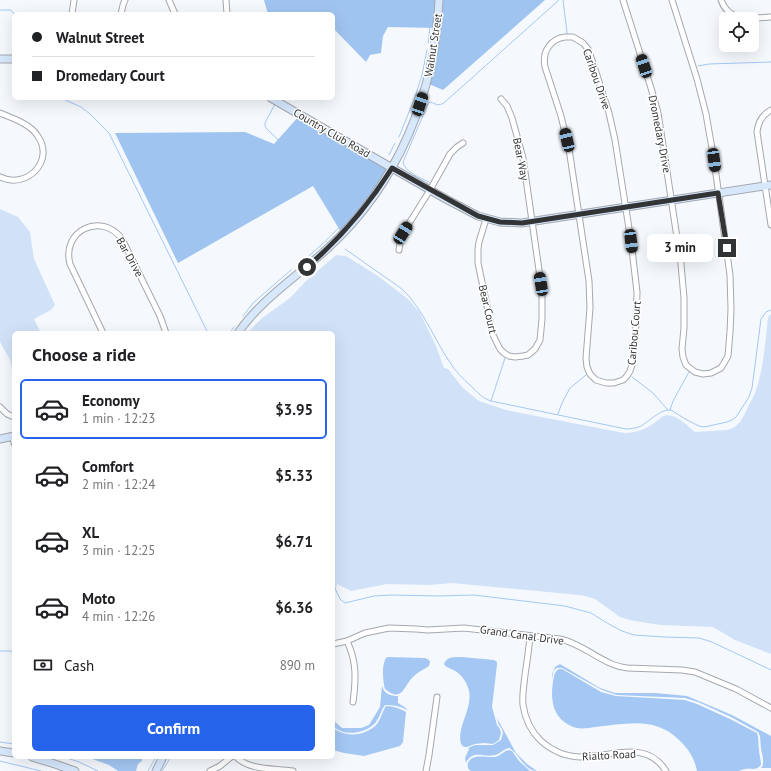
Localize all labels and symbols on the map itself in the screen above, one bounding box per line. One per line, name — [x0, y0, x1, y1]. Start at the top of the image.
street label: Walnut Street — [421, 12, 445, 78]
street label: Caribou Drive — [580, 47, 614, 112]
car — [635, 53, 653, 79]
car — [411, 91, 429, 117]
street label: Dromedary Drive — [646, 94, 674, 174]
street label: Country Club Road — [291, 105, 373, 161]
car — [558, 127, 576, 153]
street label: Bear Way — [510, 136, 532, 182]
car — [706, 147, 722, 173]
car — [392, 220, 414, 246]
car — [624, 228, 638, 254]
callout: 3 min — [647, 234, 713, 262]
street label: Bar Drive — [113, 235, 147, 280]
route end — [718, 239, 736, 257]
route start — [298, 258, 316, 276]
car — [533, 271, 549, 297]
street label: Bear Court — [476, 283, 500, 335]
street label: Caribou Court — [624, 300, 644, 366]
street label: Grand Canal Drive — [479, 622, 565, 648]
street label: Rialto Road — [582, 747, 636, 763]

